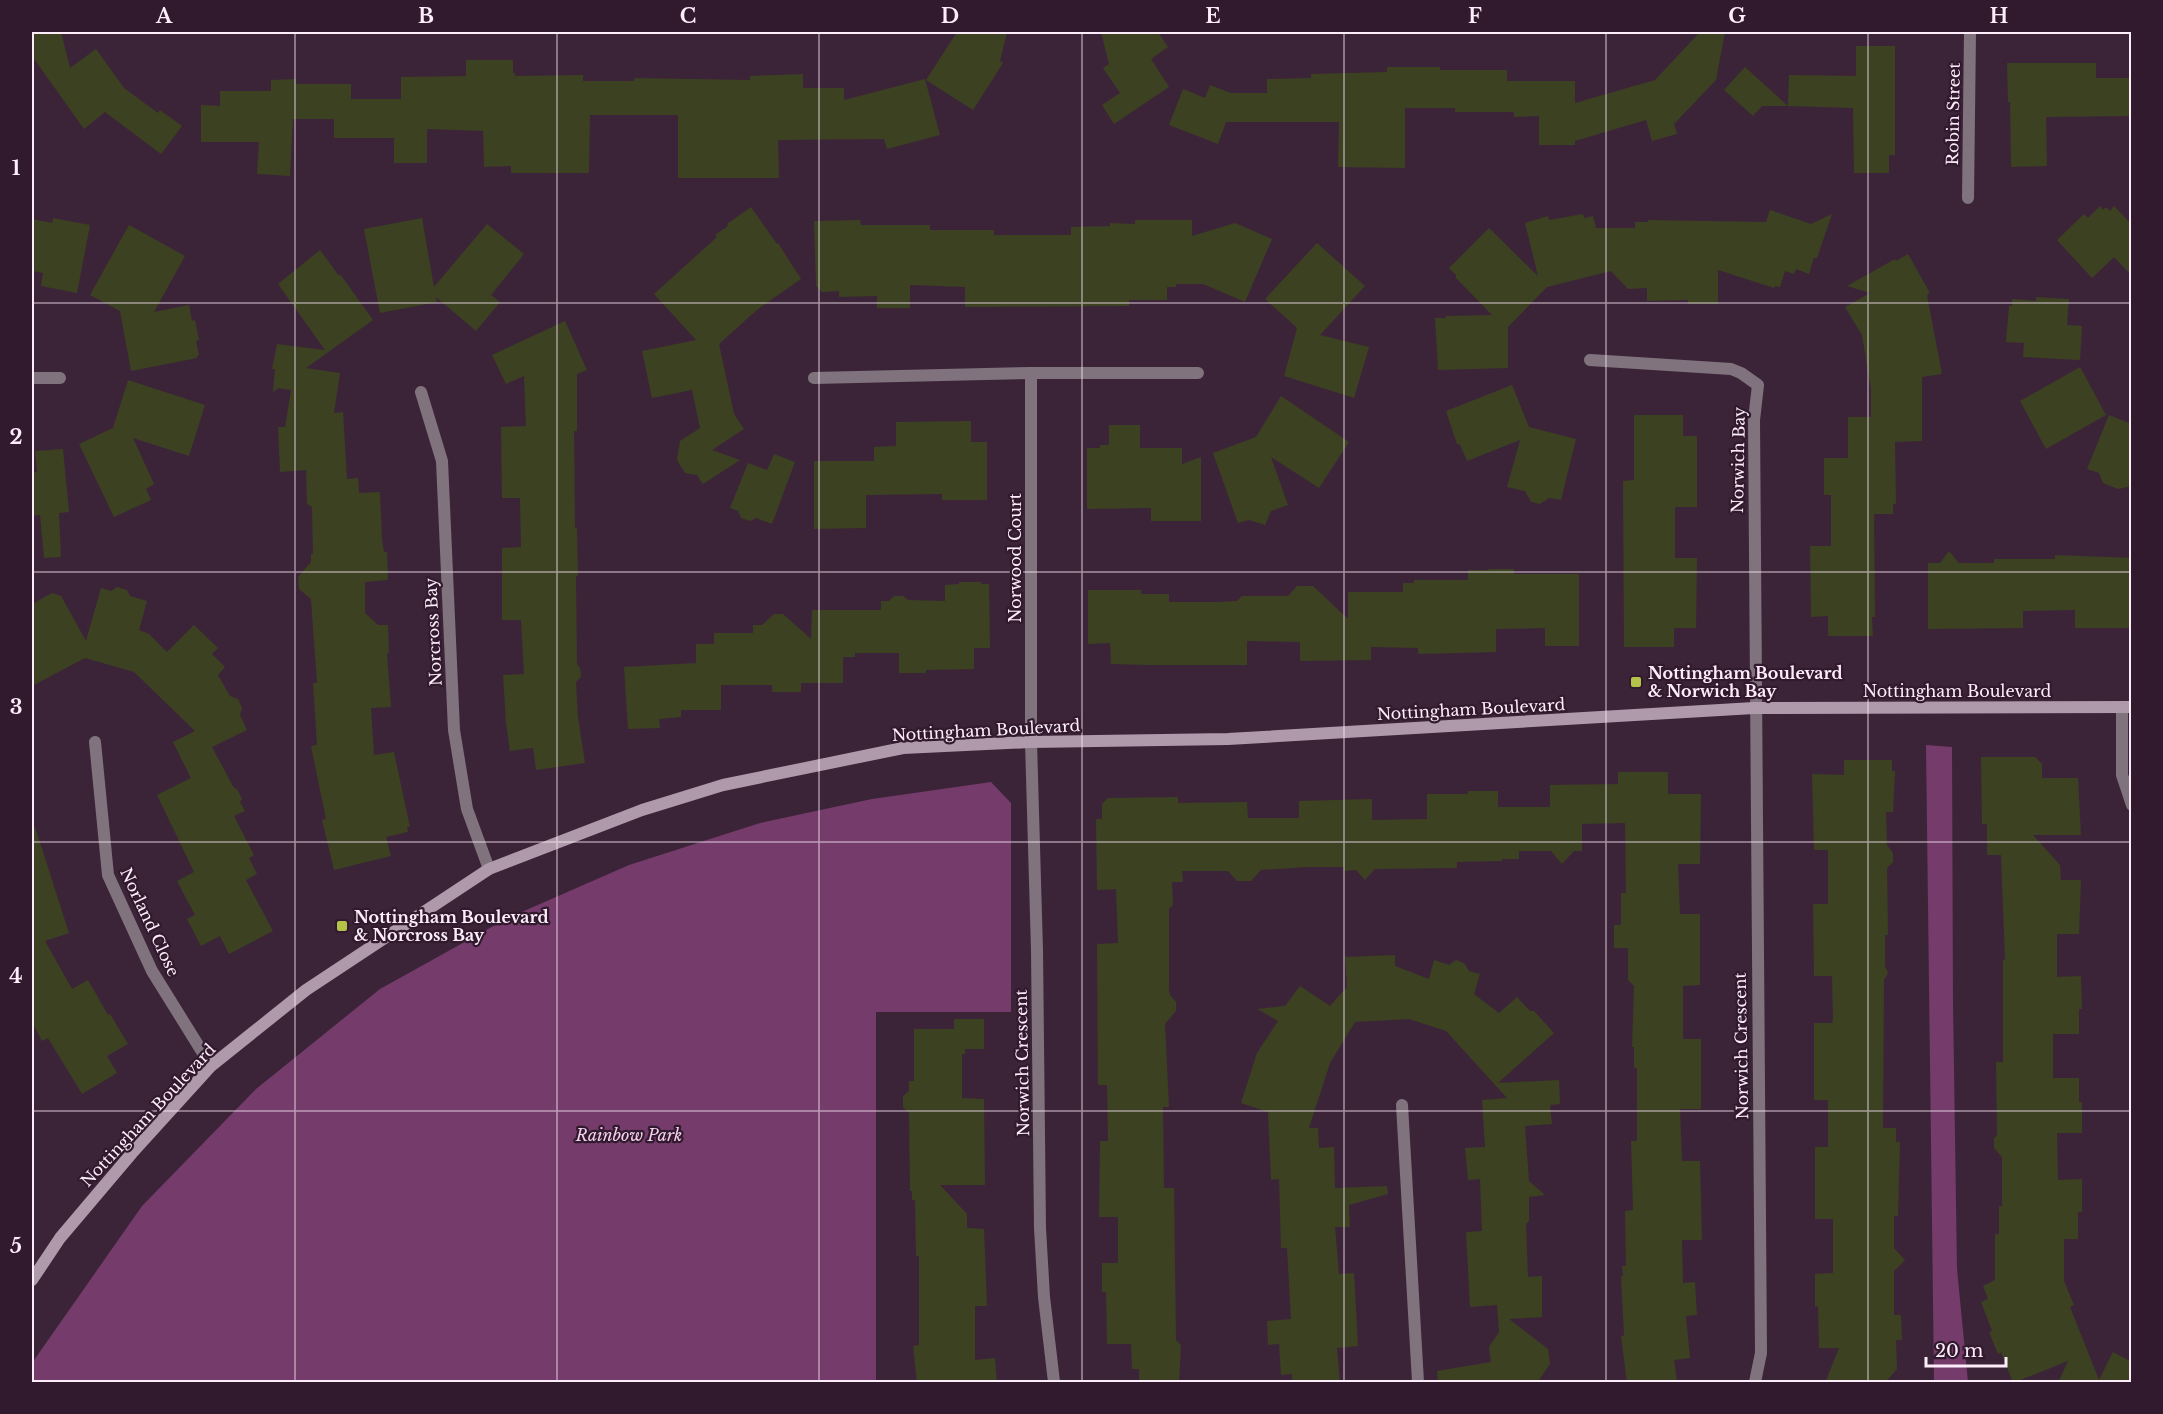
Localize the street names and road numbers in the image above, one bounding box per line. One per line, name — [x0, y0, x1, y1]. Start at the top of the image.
street label: Robin Street — [1942, 63, 1964, 165]
street label: Norwich Bay — [1727, 406, 1749, 513]
street label: Norwood Court — [1005, 493, 1025, 623]
street label: Norcross Bay — [420, 577, 446, 687]
street label: Nottingham Boulevard — [1863, 681, 2051, 701]
street label: Nottingham Boulevard — [1376, 694, 1566, 724]
street label: Nottingham Boulevard — [891, 715, 1081, 745]
street label: Norland Close — [116, 865, 184, 979]
street label: Norwich Crescent — [1730, 972, 1752, 1120]
street label: Norwich Crescent — [1011, 989, 1033, 1137]
street label: Nottingham Boulevard — [76, 1039, 220, 1191]

